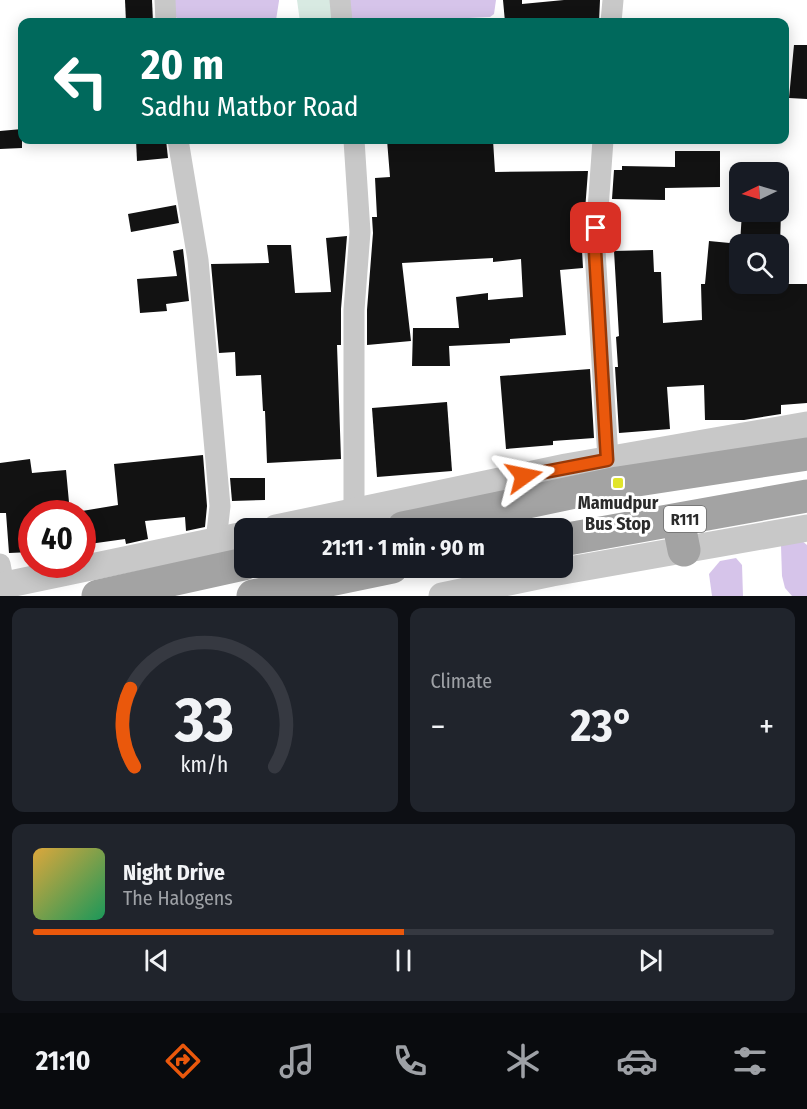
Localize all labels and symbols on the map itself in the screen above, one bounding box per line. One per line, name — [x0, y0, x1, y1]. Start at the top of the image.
north arrow — [729, 162, 789, 222]
pin — [570, 202, 621, 253]
position arrow — [492, 444, 556, 508]
marker: Mamudpur Bus Stop — [611, 476, 625, 490]
place label: Mamudpur Bus Stop — [578, 492, 659, 535]
speed limit sign: 40 — [18, 500, 96, 578]
road number: R111 — [664, 506, 706, 532]

